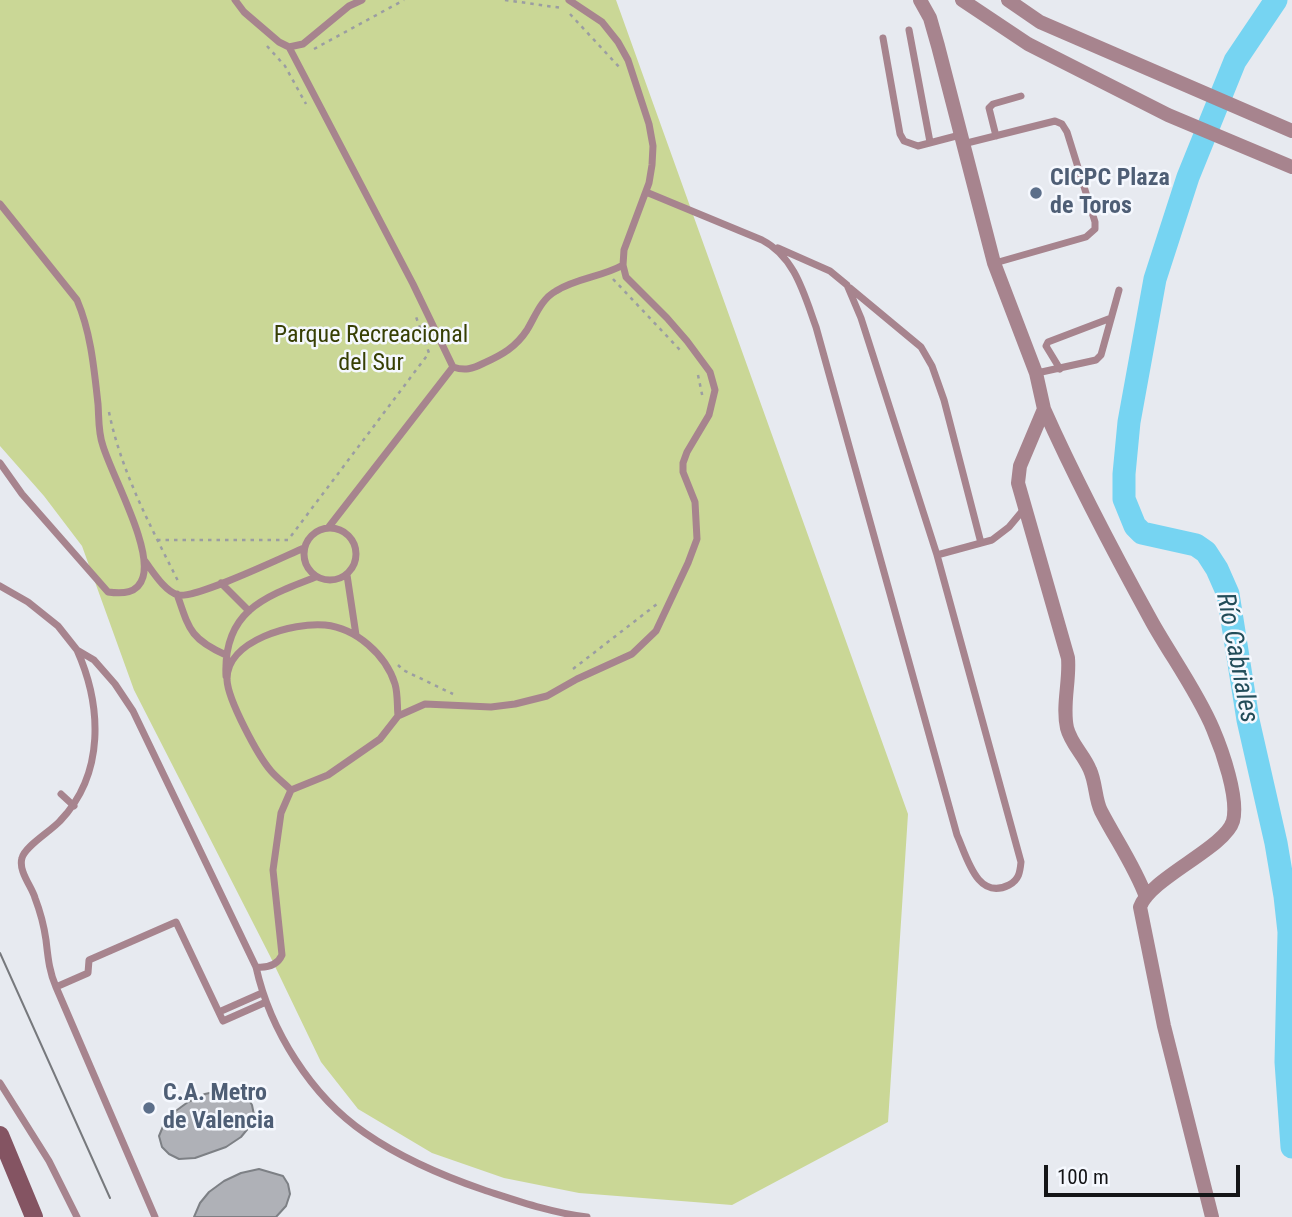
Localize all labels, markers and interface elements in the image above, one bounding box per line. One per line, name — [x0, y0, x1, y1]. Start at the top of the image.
place label: CICPC Plaza de Toros — [1050, 165, 1170, 221]
marker: CICPC Plaza de Toros — [1028, 185, 1044, 201]
park label: Parque Recreacional del Sur — [274, 322, 468, 378]
water label: Río Cabriales — [1208, 591, 1264, 725]
place label: C.A. Metro de Valencia — [163, 1080, 274, 1136]
marker: C.A. Metro de Valencia — [141, 1100, 157, 1116]
scale bar — [1047, 1150, 1243, 1194]
text: 100 m — [1057, 1165, 1109, 1189]

